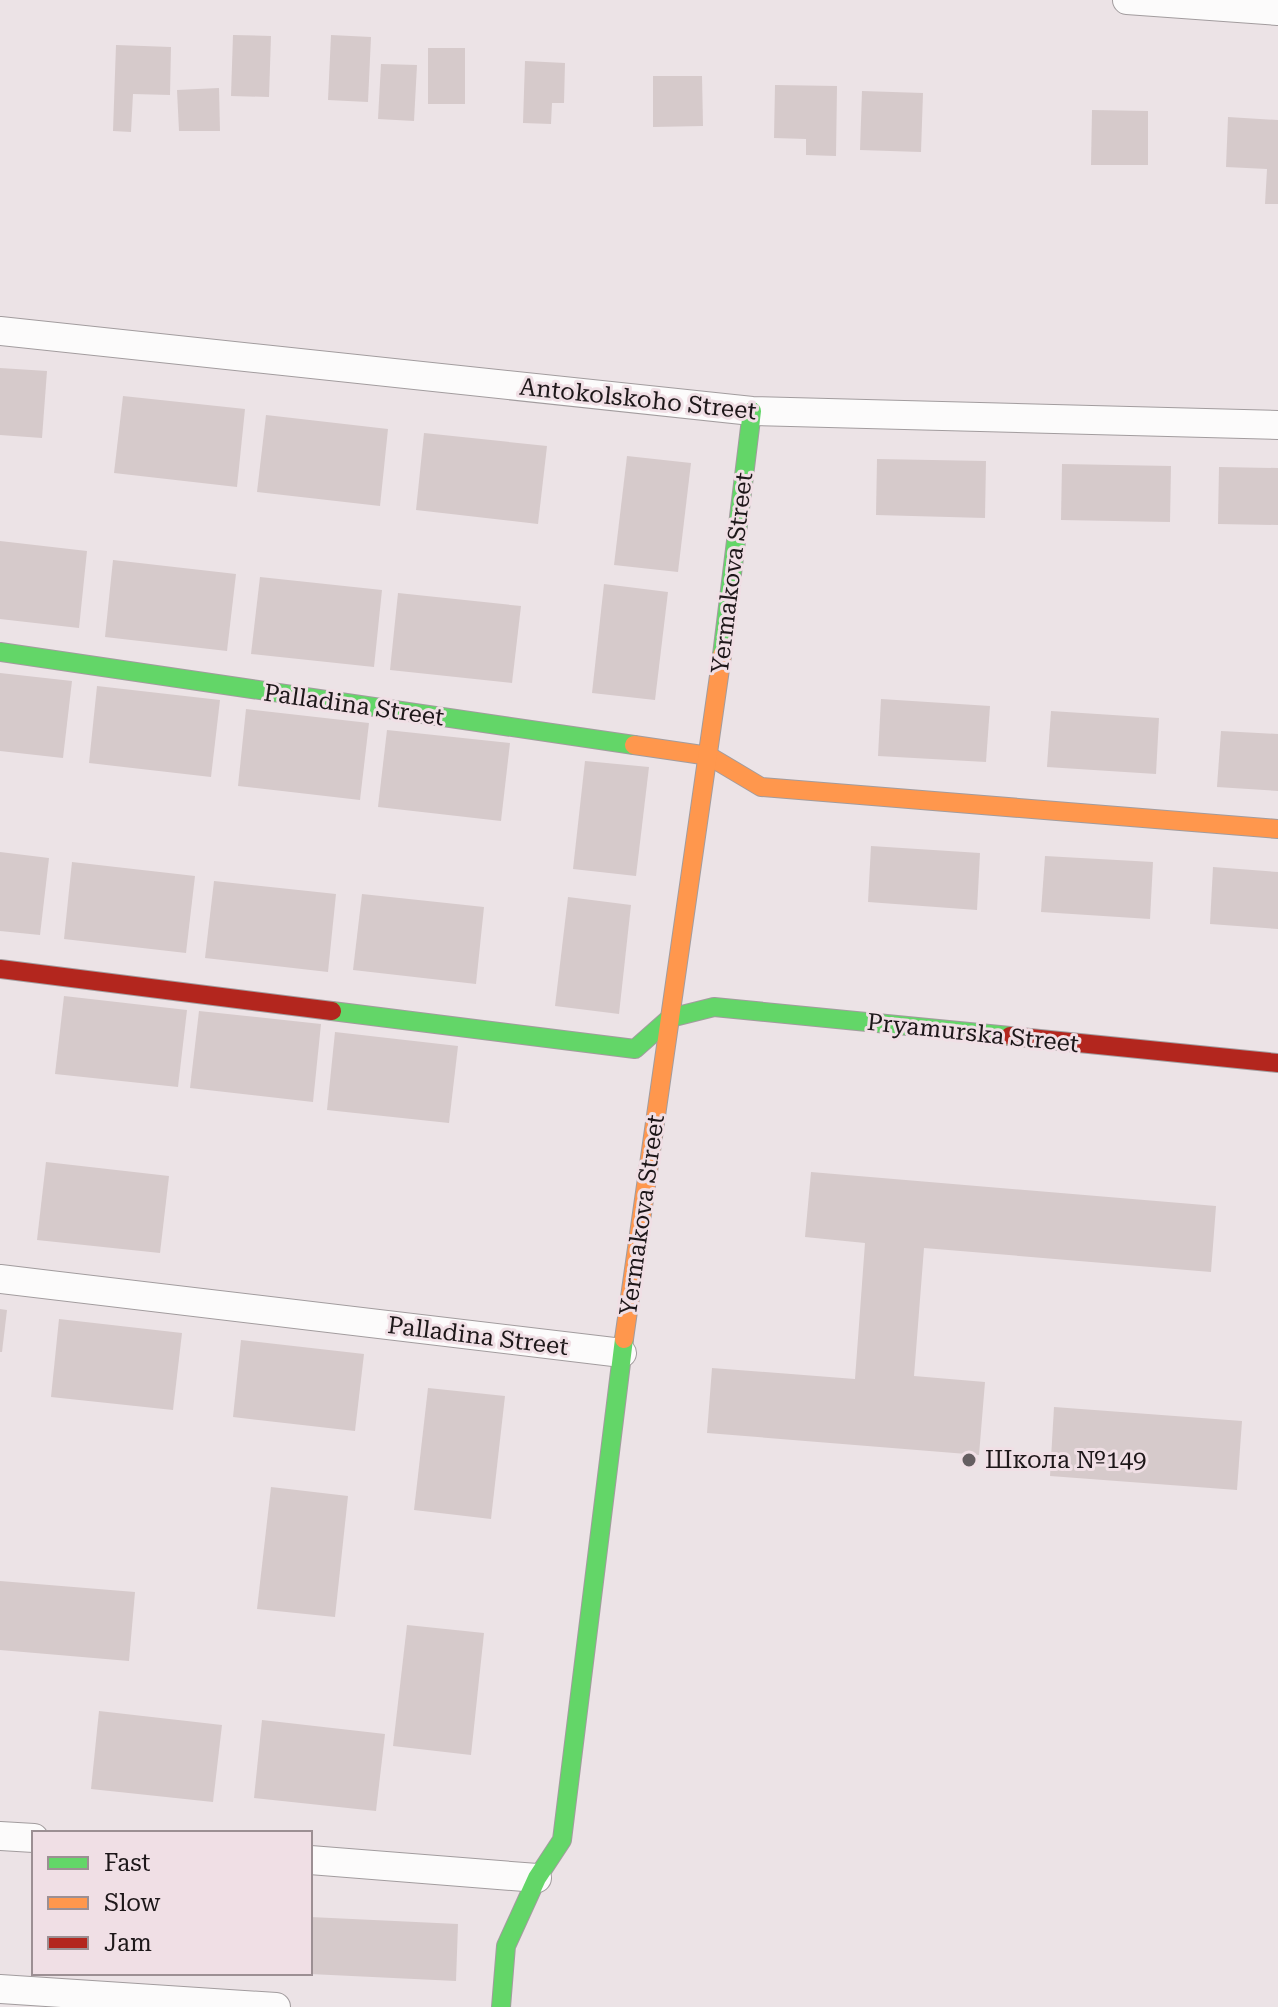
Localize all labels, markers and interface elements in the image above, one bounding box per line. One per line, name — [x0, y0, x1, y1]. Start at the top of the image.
street label: Antokolskoho Street — [518, 373, 758, 425]
street label: Yermakova Street — [706, 471, 758, 675]
street label: Palladina Street — [262, 678, 446, 732]
street label: Pryamurska Street — [866, 1008, 1080, 1058]
street label: Yermakova Street — [614, 1113, 670, 1317]
street label: Palladina Street — [386, 1311, 570, 1361]
place label: Школа №149 — [985, 1446, 1147, 1474]
marker: Школа №149 — [960, 1451, 978, 1469]
legend — [32, 1831, 312, 1975]
text: Fast — [104, 1849, 151, 1877]
text: Slow — [104, 1889, 161, 1917]
text: Jam — [104, 1929, 152, 1957]

